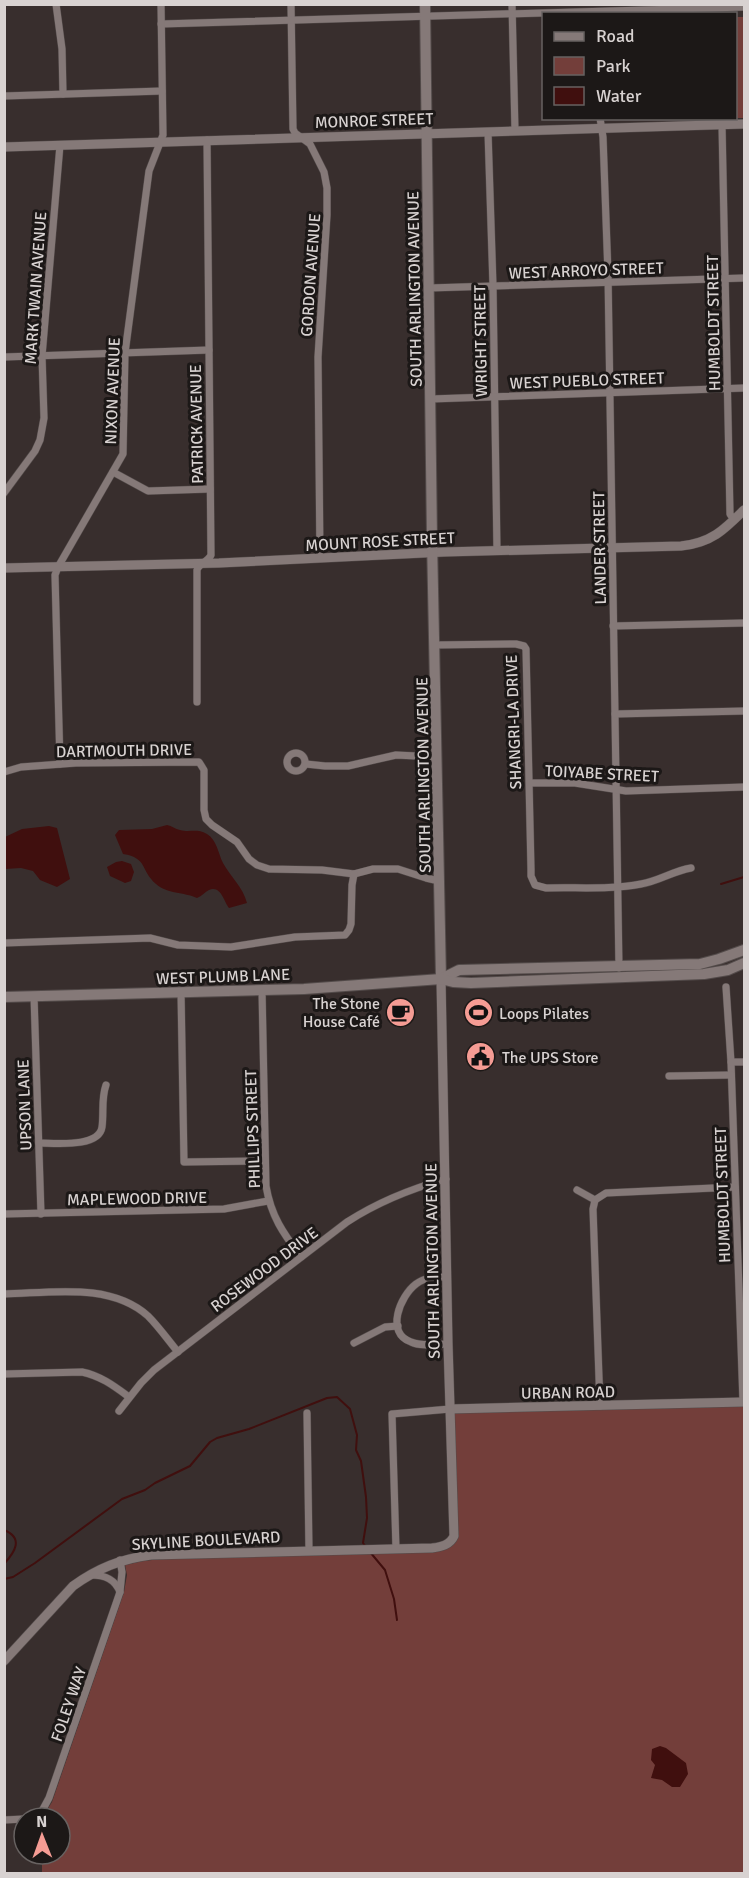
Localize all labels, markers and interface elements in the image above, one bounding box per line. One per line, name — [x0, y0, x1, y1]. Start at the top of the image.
legend — [542, 12, 737, 120]
text: Road — [596, 25, 635, 47]
text: Park — [596, 55, 631, 77]
text: Water — [596, 85, 642, 107]
street label: MONROE STREET — [314, 109, 434, 133]
street label: SOUTH ARLINGTON AVENUE — [403, 191, 427, 387]
street label: MARK TWAIN AVENUE — [21, 211, 51, 365]
street label: GORDON AVENUE — [297, 213, 325, 337]
street label: HUMBOLDT STREET — [703, 255, 725, 391]
street label: WEST ARROYO STREET — [508, 258, 664, 284]
street label: WRIGHT STREET — [470, 285, 492, 397]
street label: NIXON AVENUE — [101, 337, 125, 445]
street label: PATRICK AVENUE — [186, 364, 208, 484]
street label: WEST PUEBLO STREET — [509, 368, 665, 394]
street label: LANDER STREET — [589, 491, 611, 605]
street label: MOUNT ROSE STREET — [305, 528, 455, 556]
street label: SHANGRI-LA DRIVE — [502, 654, 526, 790]
street label: SOUTH ARLINGTON AVENUE — [412, 677, 436, 873]
street label: DARTMOUTH DRIVE — [56, 740, 192, 762]
street label: TOIYABE STREET — [545, 761, 659, 787]
street label: WEST PLUMB LANE — [156, 965, 290, 989]
place label: The Stone House Café — [303, 994, 380, 1032]
cafe icon: The Stone House Café — [385, 996, 417, 1028]
sports icon: Loops Pilates — [462, 997, 494, 1029]
place label: Loops Pilates — [499, 1004, 589, 1024]
public building icon: The UPS Store — [465, 1041, 497, 1073]
place label: The UPS Store — [502, 1048, 599, 1068]
street label: UPSON LANE — [13, 1059, 37, 1151]
street label: PHILLIPS STREET — [241, 1069, 265, 1189]
street label: HUMBOLDT STREET — [711, 1127, 735, 1263]
street label: SOUTH ARLINGTON AVENUE — [421, 1163, 445, 1359]
street label: MAPLEWOOD DRIVE — [67, 1188, 207, 1210]
street label: ROSEWOOD DRIVE — [207, 1223, 322, 1317]
street label: URBAN ROAD — [521, 1382, 615, 1404]
street label: SKYLINE BOULEVARD — [131, 1527, 281, 1555]
street label: FOLEY WAY — [47, 1664, 91, 1744]
north arrow — [12, 1806, 72, 1866]
text: N — [36, 1812, 47, 1832]

